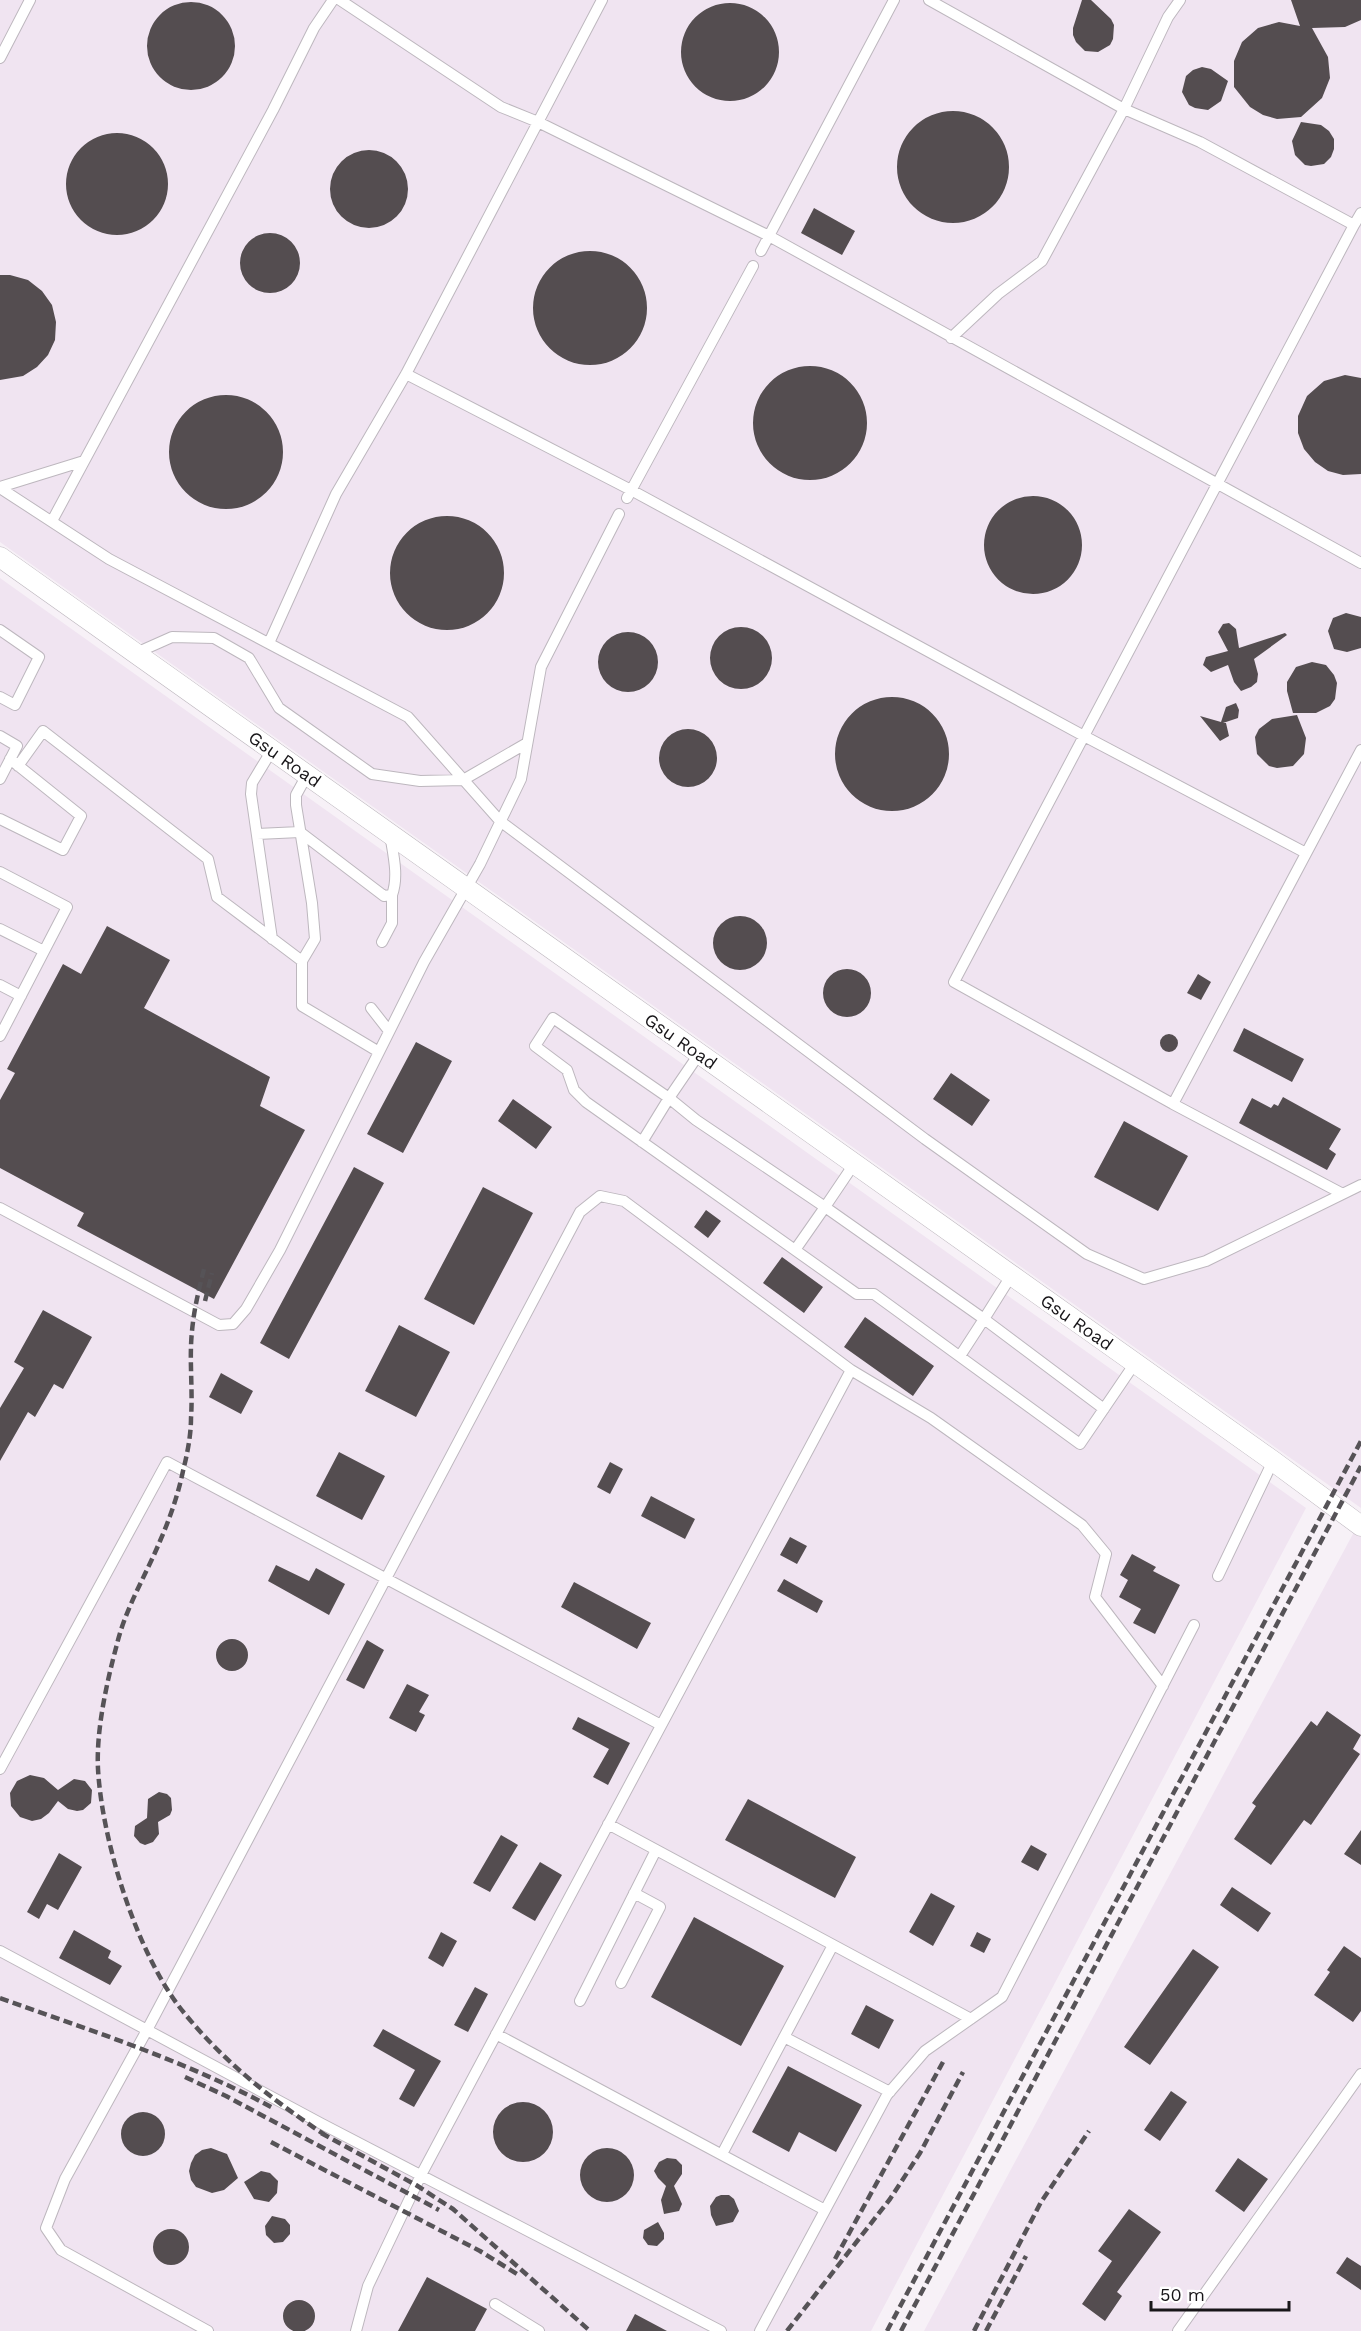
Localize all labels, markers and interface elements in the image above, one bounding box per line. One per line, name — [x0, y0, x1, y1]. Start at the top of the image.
street label: Gsu Road — [245, 726, 325, 792]
street label: Gsu Road — [641, 1008, 721, 1074]
street label: Gsu Road — [1037, 1289, 1117, 1355]
scale bar — [1151, 2274, 1289, 2312]
text: 50 m — [1160, 2284, 1205, 2305]

